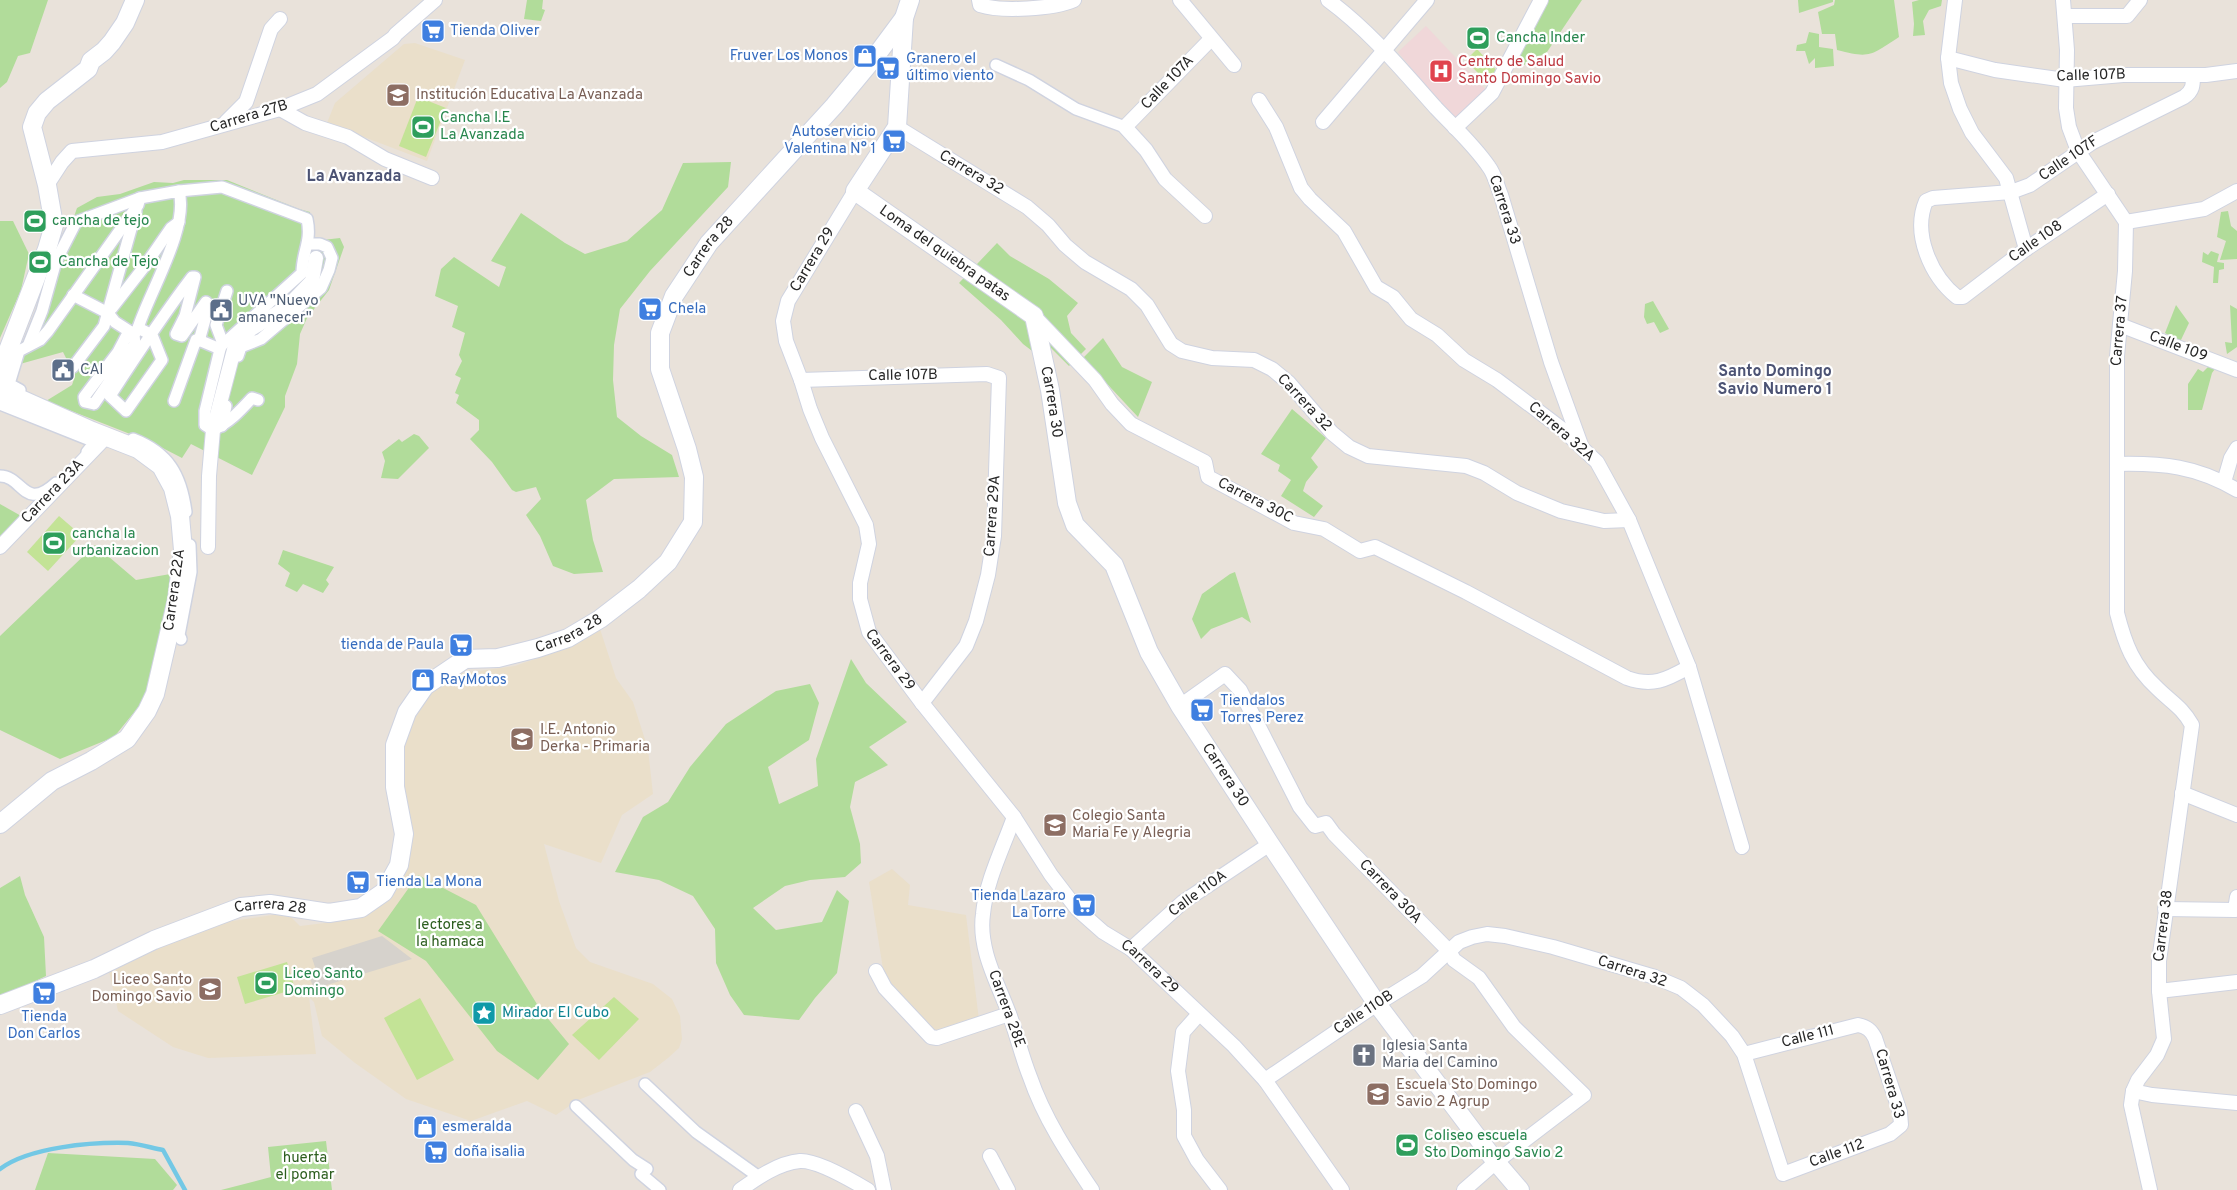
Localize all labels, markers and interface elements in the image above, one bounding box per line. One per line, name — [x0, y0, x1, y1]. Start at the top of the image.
supermarket icon: Tienda Oliver — [420, 18, 446, 44]
place label: Tienda Oliver — [450, 22, 540, 41]
sports icon: Cancha Inder — [1465, 25, 1491, 51]
place label: Cancha Inder — [1496, 29, 1585, 48]
shop icon: Fruver Los Monos — [852, 43, 878, 69]
place label: Fruver Los Monos — [730, 47, 848, 66]
place label: Granero el último viento — [906, 50, 994, 86]
street label: Calle 107A — [1138, 52, 1198, 114]
place label: Centro de Salud Santo Domingo Savio — [1458, 53, 1601, 89]
supermarket icon: Granero el último viento — [875, 55, 901, 81]
hospital icon: Centro de Salud Santo Domingo Savio — [1428, 58, 1454, 84]
street label: Calle 107B — [2056, 65, 2126, 87]
school or university icon: Institución Educativa La Avanzada — [385, 82, 411, 108]
place label: Institución Educativa La Avanzada — [416, 86, 643, 105]
street label: Carrera 27B — [208, 96, 290, 138]
place label: Cancha I.E La Avanzada — [440, 109, 525, 145]
sports icon: Cancha I.E La Avanzada — [410, 114, 436, 140]
place label: Autoservicio Valentina N° 1 — [784, 123, 876, 159]
supermarket icon: Autoservicio Valentina N° 1 — [881, 128, 907, 154]
street label: Calle 107F — [2035, 132, 2103, 186]
street label: Carrera 32 — [935, 146, 1007, 200]
district label: La Avanzada — [307, 167, 401, 187]
street label: Carrera 33 — [1484, 173, 1524, 247]
street label: Loma del quiebra patas — [875, 201, 1014, 306]
sports icon: cancha de tejo — [22, 208, 48, 234]
place label: cancha de tejo — [52, 212, 149, 231]
street label: Carrera 28 — [679, 212, 738, 281]
street label: Calle 108 — [2005, 217, 2067, 267]
street label: Carrera 29 — [786, 224, 840, 296]
sports icon: Cancha de Tejo — [27, 249, 53, 275]
place label: Cancha de Tejo — [58, 253, 159, 272]
place label: UVA "Nuevo amanecer" — [238, 292, 319, 328]
street label: Carrera 37 — [2107, 295, 2133, 367]
supermarket icon: Chela — [637, 296, 663, 322]
public building icon: UVA "Nuevo amanecer" — [208, 297, 234, 323]
place label: Chela — [668, 300, 706, 319]
street label: Calle 109 — [2146, 327, 2210, 367]
public building icon: CAI — [50, 357, 76, 383]
place label: CAI — [80, 361, 104, 380]
district label: Santo Domingo Savio Numero 1 — [1718, 362, 1832, 400]
street label: Carrera 30 — [1036, 364, 1067, 439]
street label: Calle 107B — [868, 366, 938, 386]
street label: Carrera 32 — [1272, 370, 1336, 436]
street label: Carrera 32A — [1524, 398, 1598, 466]
street label: Carrera 23A — [18, 456, 88, 528]
street label: Carrera 29A — [981, 474, 1005, 558]
street label: Carrera 30C — [1214, 474, 1296, 528]
place label: cancha la urbanizacion — [72, 525, 159, 561]
sports icon: cancha la urbanizacion — [41, 530, 67, 556]
street label: Carrera 22A — [160, 548, 190, 632]
street label: Carrera 28 — [533, 610, 606, 658]
street label: Carrera 29 — [861, 625, 919, 695]
supermarket icon: tienda de Paula — [448, 632, 474, 658]
place label: tienda de Paula — [341, 636, 444, 655]
shop icon: RayMotos — [410, 667, 436, 693]
place label: RayMotos — [440, 671, 507, 690]
place label: Tiendalos Torres Perez — [1220, 692, 1304, 728]
supermarket icon: Tiendalos Torres Perez — [1189, 697, 1215, 723]
place label: I.E. Antonio Derka - Primaria — [540, 721, 650, 757]
school or university icon: I.E. Antonio Derka - Primaria — [509, 726, 535, 752]
street label: Carrera 30 — [1197, 740, 1253, 811]
place label: Colegio Santa Maria Fe y Alegria — [1072, 807, 1191, 843]
school or university icon: Colegio Santa Maria Fe y Alegria — [1042, 812, 1068, 838]
street label: Carrera 30A — [1355, 856, 1425, 928]
street label: Calle 110A — [1165, 866, 1231, 922]
supermarket icon: Tienda La Mona — [345, 869, 371, 895]
place label: Tienda La Mona — [376, 873, 482, 892]
place label: Tienda Lazaro La Torre — [971, 887, 1066, 923]
street label: Carrera 38 — [2150, 889, 2178, 963]
supermarket icon: Tienda Lazaro La Torre — [1071, 892, 1097, 918]
street label: Carrera 28 — [231, 894, 308, 919]
park label: lectores a la hamaca — [416, 916, 484, 952]
street label: Carrera 29 — [1117, 935, 1183, 998]
street label: Carrera 32 — [1595, 952, 1669, 992]
place label: Liceo Santo Domingo — [284, 965, 363, 1001]
street label: Carrera 28E — [983, 967, 1029, 1051]
sports icon: Liceo Santo Domingo — [253, 970, 279, 996]
place label: Liceo Santo Domingo Savio — [91, 971, 192, 1007]
school or university icon: Liceo Santo Domingo Savio — [197, 976, 223, 1002]
supermarket icon: Tienda Don Carlos — [31, 980, 57, 1006]
street label: Calle 110B — [1330, 987, 1398, 1039]
place icon: Mirador El Cubo — [471, 1000, 497, 1026]
place label: Mirador El Cubo — [502, 1004, 609, 1023]
place label: Tienda Don Carlos — [7, 1008, 81, 1044]
street label: Calle 111 — [1780, 1021, 1836, 1053]
place label: Iglesia Santa Maria del Camino — [1382, 1037, 1498, 1073]
church icon: Iglesia Santa Maria del Camino — [1351, 1042, 1377, 1068]
street label: Carrera 33 — [1870, 1047, 1908, 1121]
place label: Escuela Sto Domingo Savio 2 Agrup — [1396, 1076, 1537, 1112]
school or university icon: Escuela Sto Domingo Savio 2 Agrup — [1365, 1081, 1391, 1107]
shop icon: esmeralda — [412, 1114, 438, 1140]
place label: esmeralda — [442, 1118, 512, 1137]
place label: Coliseo escuela Sto Domingo Savio 2 — [1424, 1127, 1563, 1163]
sports icon: Coliseo escuela Sto Domingo Savio 2 — [1394, 1132, 1420, 1158]
street label: Calle 112 — [1807, 1135, 1867, 1173]
supermarket icon: doña isalia — [423, 1139, 449, 1165]
place label: doña isalia — [454, 1143, 525, 1162]
park label: huerta el pomar — [275, 1149, 335, 1185]

